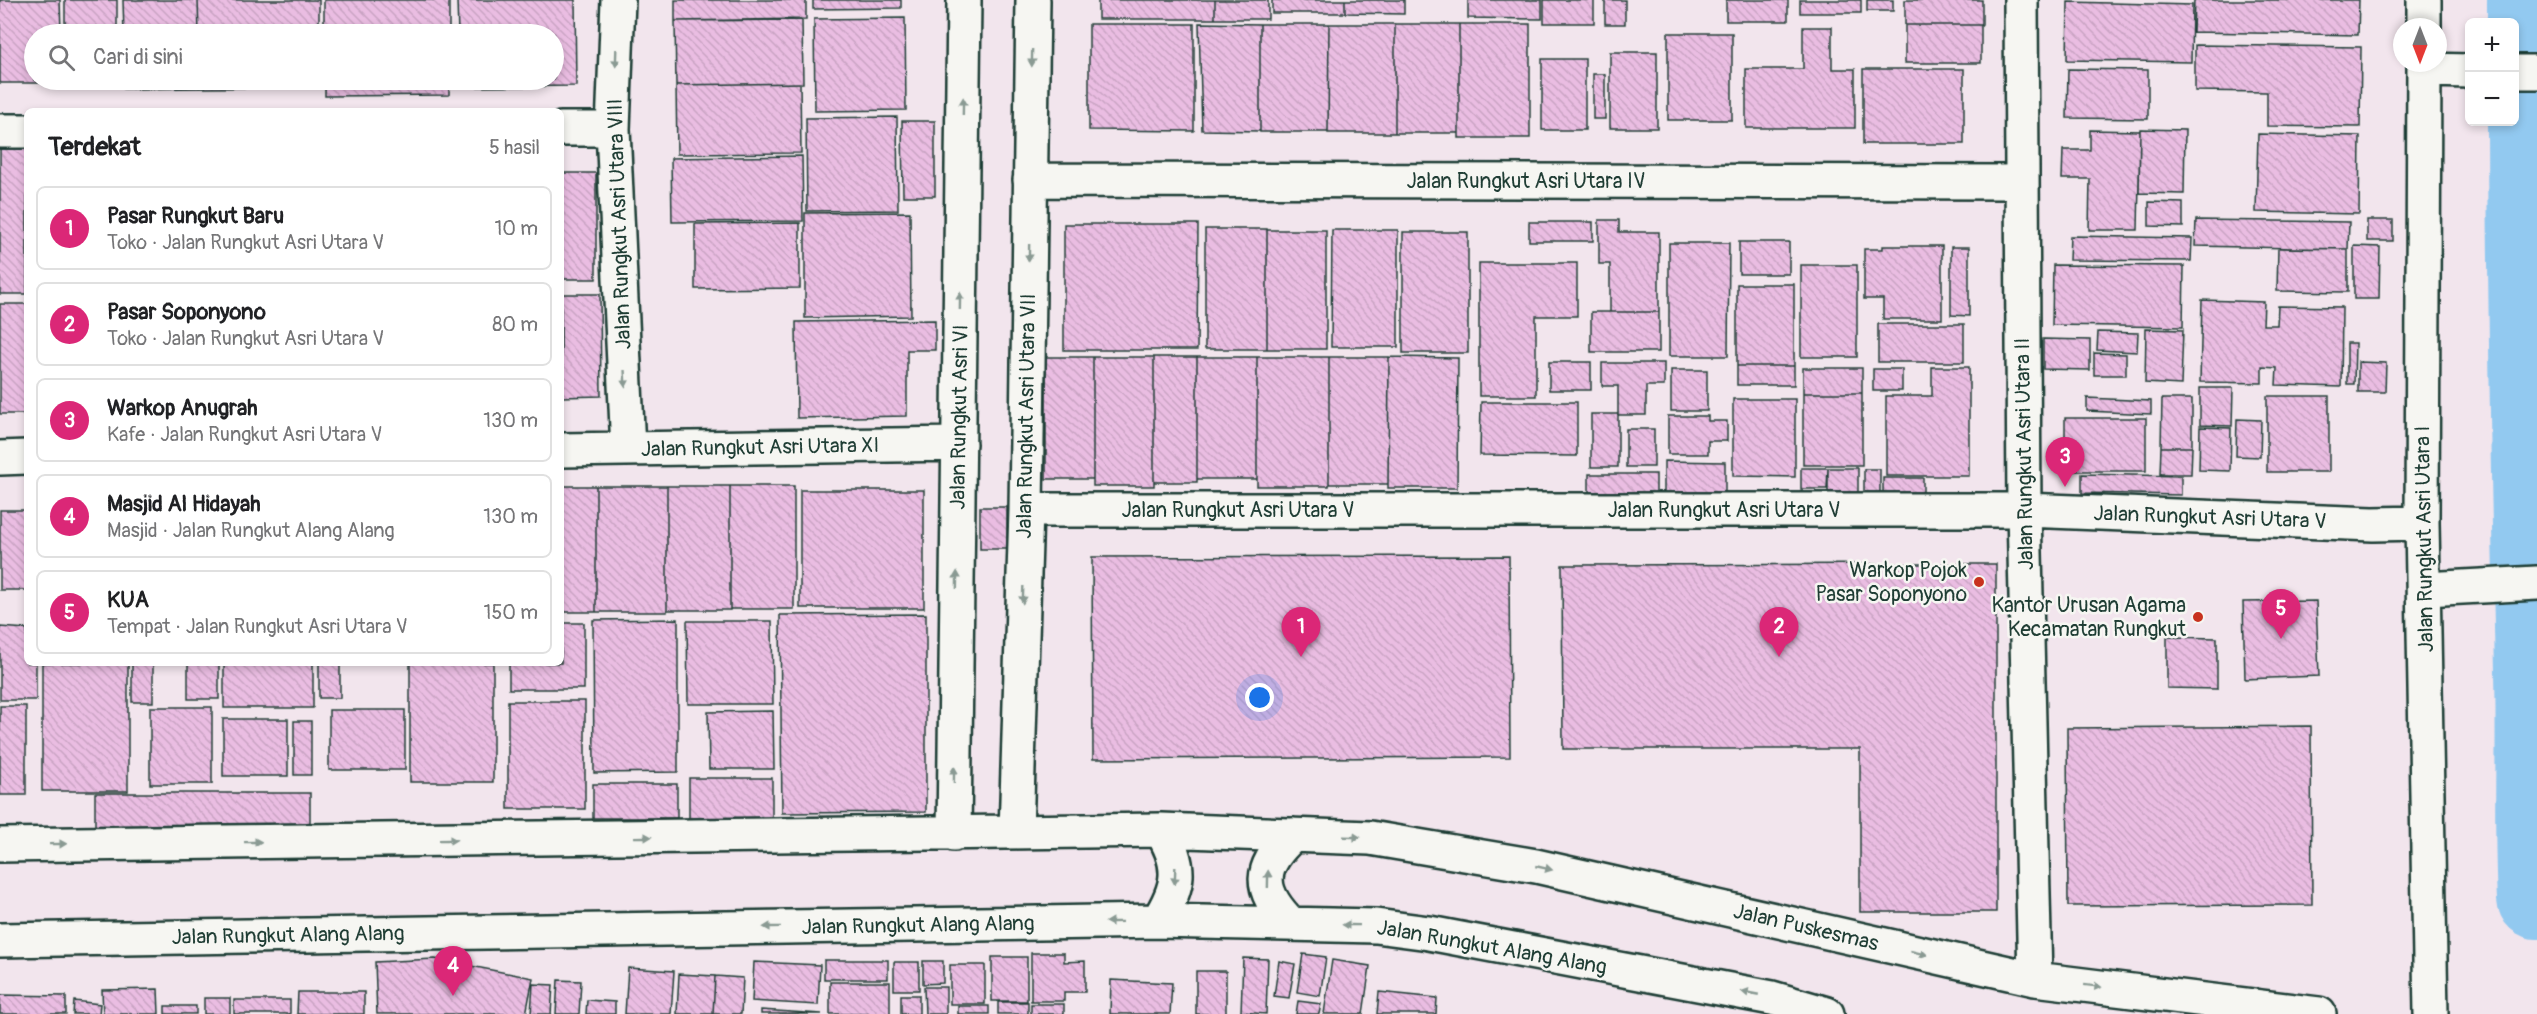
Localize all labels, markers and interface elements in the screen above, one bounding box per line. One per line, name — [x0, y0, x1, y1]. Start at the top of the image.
north arrow — [2393, 18, 2447, 72]
map controls — [2465, 18, 2519, 126]
button: + — [2465, 18, 2519, 72]
search box — [24, 24, 564, 90]
icon: search — [45, 41, 78, 74]
text: Cari di sini — [93, 43, 183, 71]
one-way arrow — [611, 49, 620, 68]
one-way arrow — [1027, 49, 1037, 68]
button: − — [2465, 72, 2519, 126]
one-way arrow — [958, 97, 968, 116]
street label: Jalan Rungkut Asri Utara VIII — [602, 98, 637, 350]
text: Terdekat — [48, 131, 141, 163]
text: 5 hasil — [489, 135, 540, 160]
street label: Jalan Rungkut Asri Utara IV — [1406, 168, 1646, 195]
text: Pasar Rungkut Baru — [107, 202, 284, 230]
text: 1 — [66, 216, 73, 241]
text: 10 m — [494, 216, 538, 241]
text: Toko · Jalan Rungkut Asri Utara V — [107, 230, 384, 255]
one-way arrow — [1024, 244, 1034, 263]
one-way arrow — [956, 292, 965, 311]
street label: Jalan Rungkut Asri Utara VII — [1011, 293, 1042, 539]
text: Pasar Soponyono — [107, 298, 266, 326]
text: 2 — [64, 312, 75, 337]
text: 80 m — [492, 312, 538, 337]
street label: Jalan Rungkut Asri VI — [944, 324, 975, 510]
text: Toko · Jalan Rungkut Asri Utara V — [107, 326, 384, 351]
street label: Jalan Rungkut Asri Utara II — [2009, 338, 2040, 570]
one-way arrow — [620, 370, 629, 389]
text: Warkop Anugrah — [107, 394, 258, 422]
text: 3 — [64, 408, 75, 433]
text: 130 m — [483, 408, 538, 433]
text: Kafe · Jalan Rungkut Asri Utara V — [107, 422, 382, 447]
street label: Jalan Rungkut Asri Utara I — [2409, 425, 2440, 653]
street label: Jalan Rungkut Asri Utara XI — [641, 432, 879, 463]
pin: 3 — [2046, 438, 2084, 487]
text: Masjid Al Hidayah — [107, 490, 261, 518]
street label: Jalan Rungkut Asri Utara V — [1121, 497, 1355, 524]
street label: Jalan Rungkut Asri Utara V — [1607, 497, 1841, 524]
street label: Jalan Rungkut Asri Utara V — [2093, 500, 2327, 535]
text: 4 — [64, 504, 75, 529]
text: 130 m — [483, 504, 538, 529]
text: Masjid · Jalan Rungkut Alang Alang — [107, 518, 395, 543]
place label: Warkop Pojok Pasar Soponyono — [1815, 557, 1967, 608]
one-way arrow — [952, 571, 962, 590]
marker: Warkop Pojok Pasar Soponyono — [1972, 575, 1986, 589]
text: KUA — [107, 586, 149, 614]
one-way arrow — [1018, 586, 1028, 605]
pin: 5 — [2262, 590, 2300, 639]
place label: Kantor Urusan Agama Kecamatan Rungkut — [1991, 592, 2187, 643]
text: 5 — [64, 600, 75, 625]
text: 150 m — [484, 600, 538, 625]
pin: 1 — [1282, 608, 1320, 657]
pin: 2 — [1760, 608, 1798, 657]
marker: Kantor Urusan Agama Kecamatan Rungkut — [2191, 610, 2205, 624]
text: Tempat · Jalan Rungkut Asri Utara V — [107, 614, 408, 639]
your location — [1245, 683, 1274, 712]
one-way arrow — [950, 766, 959, 785]
one-way arrow — [634, 833, 653, 842]
one-way arrow — [1342, 833, 1361, 842]
one-way arrow — [439, 835, 458, 845]
one-way arrow — [244, 837, 263, 847]
one-way arrow — [49, 839, 68, 849]
one-way arrow — [1535, 864, 1554, 873]
one-way arrow — [1171, 867, 1180, 886]
one-way arrow — [1264, 869, 1273, 888]
street label: Jalan Puskesmas — [1731, 898, 1882, 957]
street label: Jalan Rungkut Alang Alang — [801, 910, 1035, 941]
street label: Jalan Rungkut Alang Alang — [1375, 914, 1609, 981]
one-way arrow — [1105, 917, 1124, 927]
street label: Jalan Rungkut Alang Alang — [171, 920, 405, 951]
one-way arrow — [1342, 920, 1361, 930]
one-way arrow — [763, 923, 782, 932]
pin: 4 — [434, 946, 472, 996]
one-way arrow — [1910, 949, 1929, 958]
one-way arrow — [2084, 982, 2103, 991]
one-way arrow — [1740, 988, 1759, 997]

